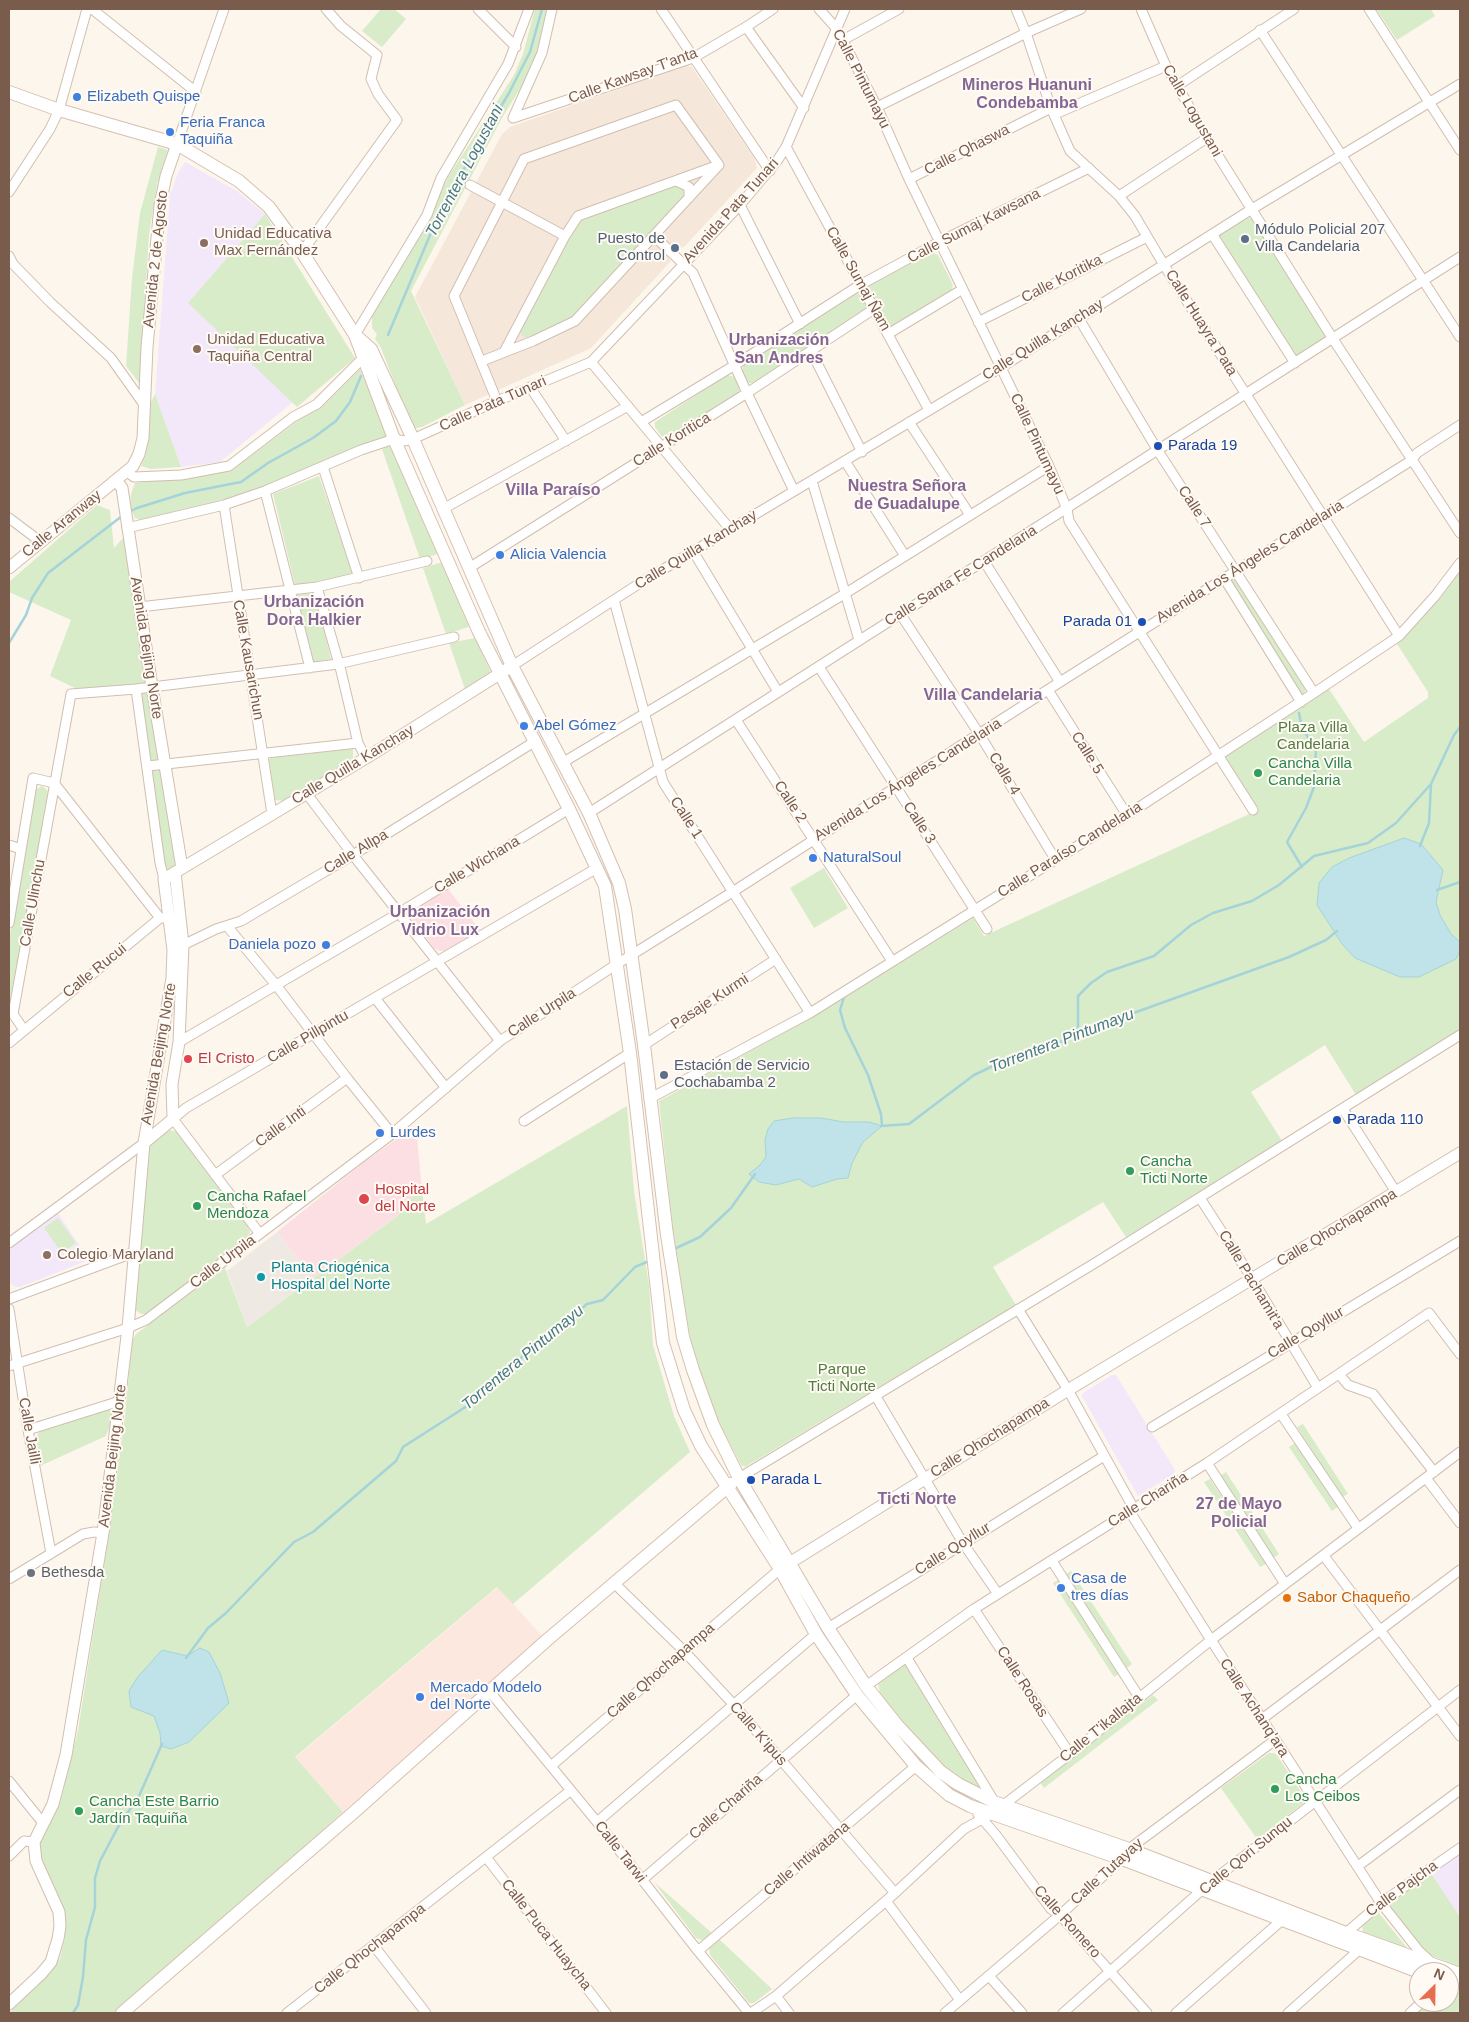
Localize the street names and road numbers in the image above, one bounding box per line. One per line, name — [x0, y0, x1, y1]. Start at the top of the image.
street label: Calle Pintumayu — [828, 26, 894, 132]
street label: Calle Kawsay T'anta — [566, 44, 700, 108]
street label: Calle Logustani — [1158, 62, 1226, 160]
street label: Calle Qhaswa — [921, 121, 1013, 179]
street label: Avenida Pata Tunari — [679, 155, 783, 267]
street label: Calle Sumaj Kawsana — [905, 185, 1043, 267]
street label: Avenida 2 de Agosto — [140, 189, 172, 329]
street label: Calle Sumaj Ñam — [822, 224, 894, 334]
street label: Calle Koritika — [1019, 251, 1105, 307]
street label: Calle Huayra Pata — [1161, 267, 1241, 379]
street label: Calle Quilla Kanchay — [979, 295, 1107, 385]
street label: Calle Pata Tunari — [437, 372, 549, 436]
street label: Calle Pintumayu — [1006, 391, 1068, 497]
street label: Calle Koritica — [630, 409, 714, 471]
street label: Calle 7 — [1174, 483, 1214, 531]
street label: Calle Aranway — [19, 487, 105, 561]
street label: Avenida Los Ángeles Candelaria — [1153, 497, 1347, 627]
street label: Calle Quilla Kanchay — [632, 506, 760, 594]
street label: Calle Santa Fe Candelaria — [882, 522, 1040, 630]
street label: Avenida Beijing Norte — [126, 575, 166, 721]
street label: Calle Kausarichun — [229, 598, 267, 722]
street label: Avenida Los Ángeles Candelaria — [811, 715, 1005, 845]
street label: Calle Quilla Kanchay — [289, 721, 417, 809]
street label: Calle 5 — [1067, 728, 1107, 778]
street label: Calle 4 — [984, 749, 1024, 799]
street label: Calle 2 — [770, 778, 810, 826]
street label: Calle 1 — [666, 794, 706, 842]
street label: Calle Paraíso Candelaria — [995, 798, 1145, 902]
street label: Calle 3 — [899, 799, 939, 847]
street label: Calle Allpa — [321, 826, 391, 878]
street label: Calle Wichana — [431, 832, 523, 898]
street label: Calle Ulinchu — [16, 858, 50, 948]
street label: Calle Rucui — [60, 940, 130, 1002]
street label: Pasaje Kurmi — [668, 970, 752, 1034]
street label: Avenida Beijing Norte — [138, 982, 180, 1126]
street label: Calle Urpila — [505, 984, 579, 1042]
street label: Calle Pillpintu — [264, 1006, 352, 1068]
street label: Calle Inti — [252, 1103, 310, 1151]
street label: Calle Qhochapampa — [1274, 1185, 1400, 1271]
street label: Calle Pachamit'a — [1214, 1227, 1288, 1333]
street label: Calle Urpila — [187, 1231, 259, 1293]
street label: Calle Qoyllur — [1265, 1303, 1347, 1363]
street label: Avenida Beijing Norte — [95, 1383, 131, 1529]
street label: Calle Qhochapampa — [927, 1394, 1053, 1482]
street label: Calle Jailli — [14, 1396, 44, 1466]
street label: Calle Chariña — [1105, 1468, 1191, 1532]
street label: Calle Qoyllur — [912, 1519, 994, 1579]
street label: Calle Qhochapampa — [603, 1619, 719, 1723]
street label: Calle Rosas — [992, 1643, 1052, 1721]
street label: Calle Achanq'ara — [1215, 1655, 1293, 1761]
street label: Calle T'ikallajta — [1056, 1689, 1146, 1767]
street label: Calle K'ipus — [725, 1698, 791, 1770]
street label: Calle Chariña — [686, 1770, 766, 1844]
street label: Calle Qori Sunqu — [1196, 1813, 1296, 1899]
street label: Calle Tarwi — [590, 1818, 650, 1886]
street label: Calle Intiwatana — [760, 1818, 854, 1900]
street label: Calle Tutayay — [1067, 1835, 1147, 1909]
street label: Calle Pajcha — [1363, 1857, 1441, 1921]
street label: Calle Puca Huaycha — [497, 1876, 595, 1994]
street label: Calle Romero — [1030, 1882, 1104, 1962]
street label: Calle Qhochapampa — [311, 1900, 429, 1998]

